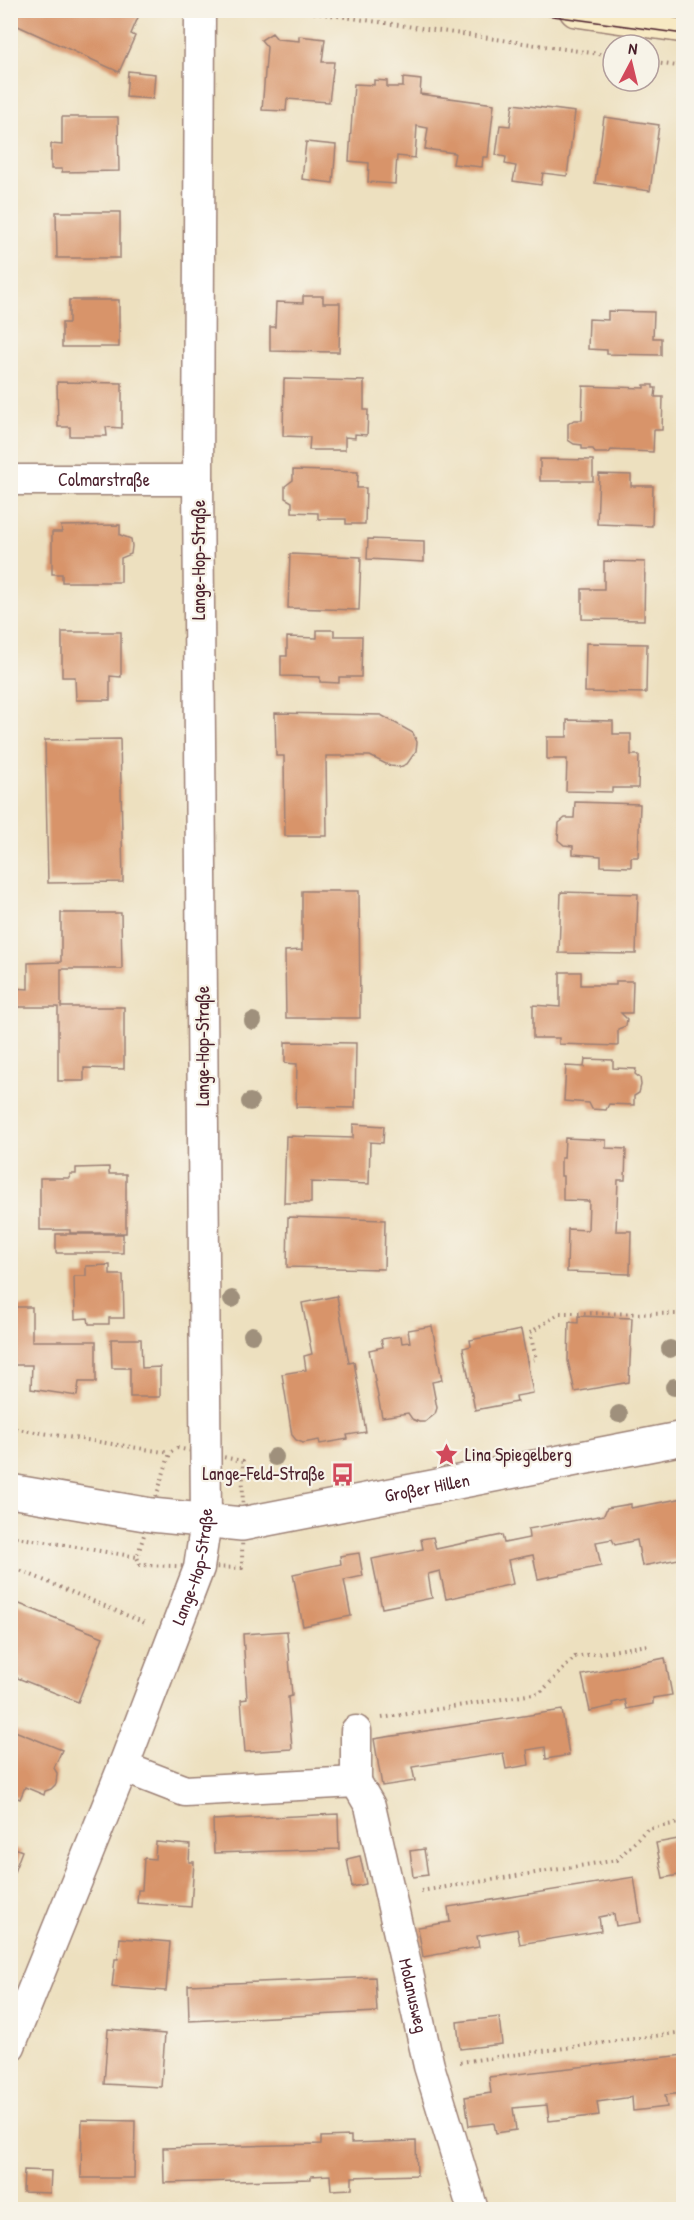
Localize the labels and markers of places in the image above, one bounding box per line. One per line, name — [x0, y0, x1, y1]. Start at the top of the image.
place icon: Lina Spiegelberg — [434, 1442, 460, 1468]
place label: Lina Spiegelberg — [465, 1442, 572, 1467]
place label: Lange-Feld-Straße — [203, 1461, 325, 1486]
bus stop icon: Lange-Feld-Straße — [330, 1461, 356, 1487]

